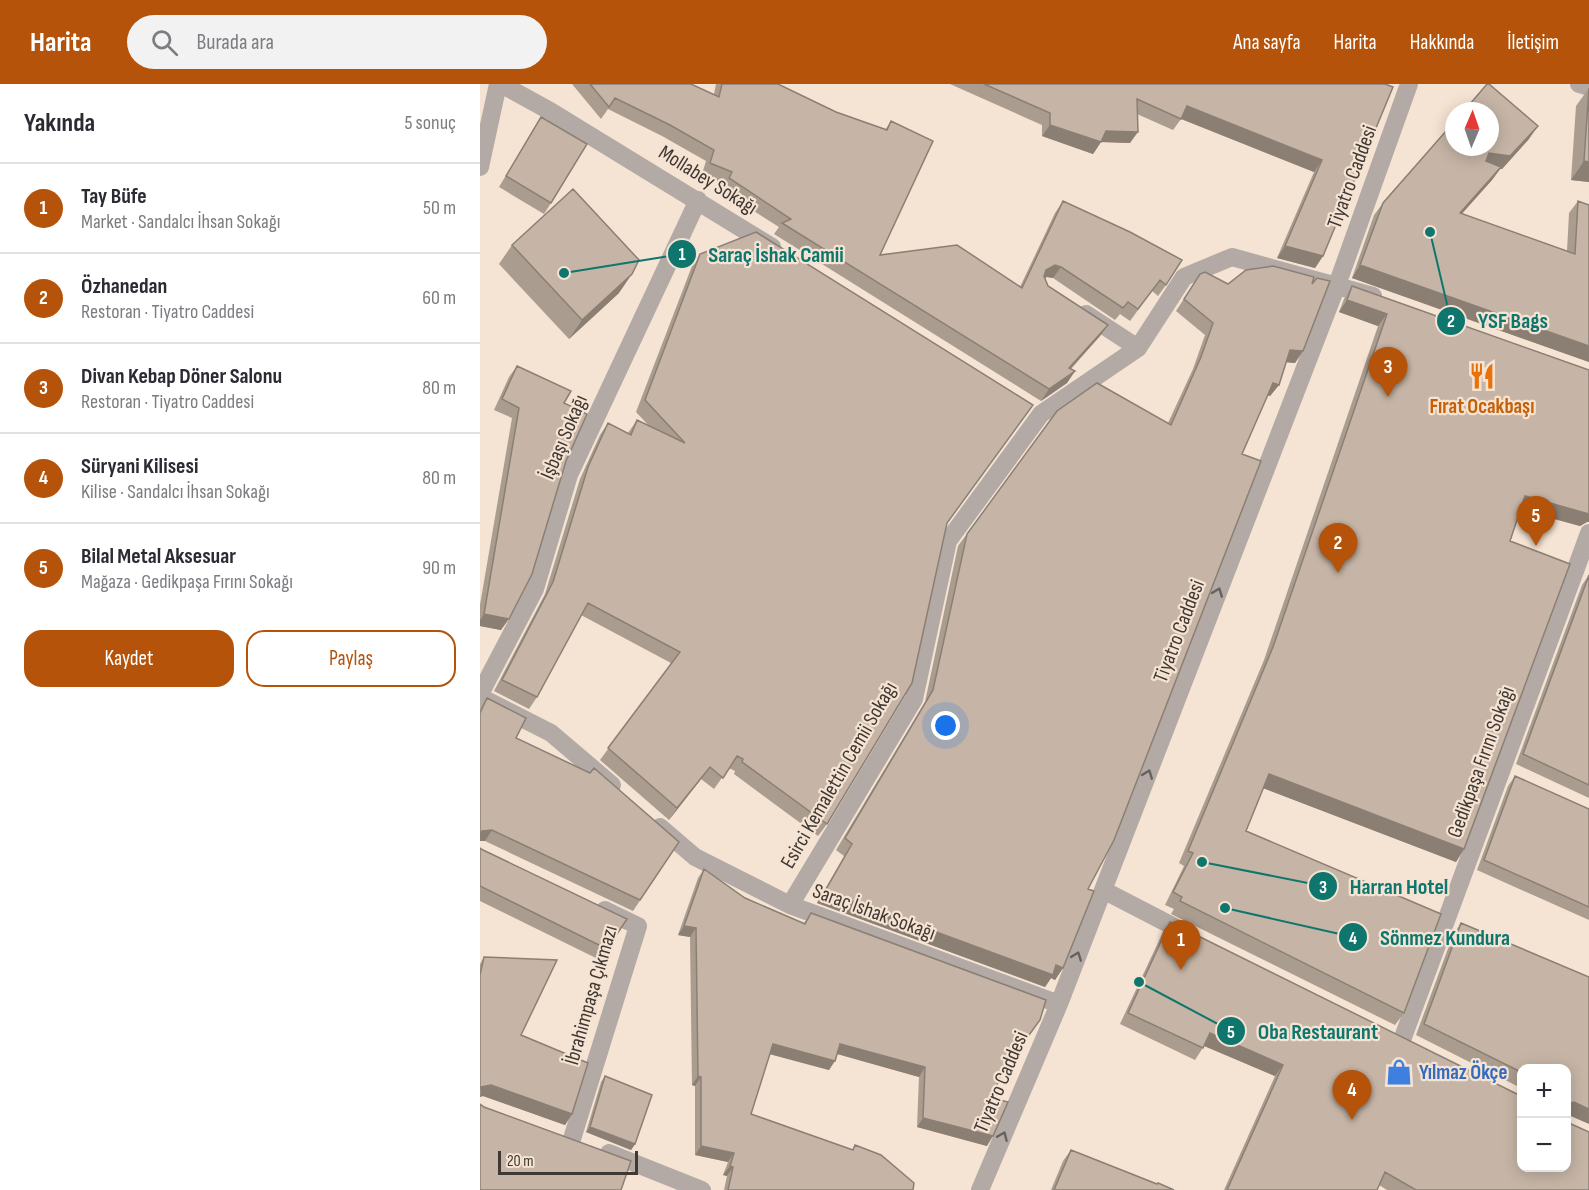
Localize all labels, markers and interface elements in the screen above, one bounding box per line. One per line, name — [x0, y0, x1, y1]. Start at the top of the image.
search box — [127, 15, 547, 69]
text: Harita — [30, 26, 91, 59]
icon: search — [148, 26, 181, 59]
text: Burada ara — [196, 29, 274, 56]
text: Ana sayfa — [1233, 30, 1301, 55]
text: Harita — [1334, 30, 1377, 55]
text: Hakkında — [1410, 30, 1474, 55]
text: İletişim — [1507, 30, 1559, 55]
north arrow — [1445, 102, 1499, 156]
text: Yakında — [24, 108, 95, 139]
text: 5 sonuç — [404, 111, 456, 135]
street label: Tiyatro Caddesi — [1322, 122, 1382, 232]
street label: Mollabey Sokağı — [654, 140, 762, 220]
text: Tay Büfe — [81, 183, 147, 210]
text: 1 — [40, 196, 47, 220]
text: 50 m — [423, 196, 456, 220]
text: Market · Sandalcı İhsan Sokağı — [81, 210, 280, 234]
callout: Saraç İshak Camii — [667, 234, 856, 274]
text: Saraç İshak Camii — [708, 242, 844, 269]
text: 1 — [678, 244, 686, 265]
text: Özhanedan — [81, 273, 167, 300]
text: 2 — [39, 286, 48, 310]
text: 60 m — [422, 286, 456, 310]
text: Restoran · Tiyatro Caddesi — [81, 300, 254, 324]
callout: YSF Bags — [1436, 301, 1559, 341]
text: YSF Bags — [1478, 308, 1548, 335]
text: 2 — [1447, 311, 1455, 332]
pin: 3 — [1368, 348, 1408, 397]
restaurant icon: Fırat Ocakbaşı — [1467, 361, 1497, 391]
text: Divan Kebap Döner Salonu — [81, 363, 282, 390]
text: 3 — [39, 376, 48, 400]
text: 80 m — [422, 376, 456, 400]
text: Restoran · Tiyatro Caddesi — [81, 390, 254, 414]
street label: İşbaşı Sokağı — [535, 391, 593, 483]
place label: Fırat Ocakbaşı — [1430, 394, 1534, 419]
text: Süryani Kilisesi — [81, 453, 198, 480]
text: 4 — [39, 466, 48, 490]
text: 80 m — [422, 466, 456, 490]
text: Kilise · Sandalcı İhsan Sokağı — [81, 480, 270, 504]
pin: 5 — [1516, 496, 1556, 546]
pin: 2 — [1318, 524, 1358, 573]
text: Bilal Metal Aksesuar — [81, 543, 236, 570]
text: 5 — [39, 556, 48, 580]
text: 90 m — [422, 556, 456, 580]
text: Mağaza · Gedikpaşa Fırını Sokağı — [81, 570, 293, 594]
street label: Tiyatro Caddesi — [1148, 576, 1210, 686]
one-way arrow — [1211, 588, 1223, 599]
button: Kaydet — [24, 630, 234, 687]
button: Paylaş — [246, 630, 456, 687]
street label: Esirci Kemalettin Cemii Sokağı — [775, 677, 903, 873]
street label: Gedikpaşa Fırını Sokağı — [1442, 683, 1520, 841]
your location — [931, 711, 960, 740]
one-way arrow — [1141, 769, 1153, 780]
callout: Harran Hotel — [1308, 866, 1461, 906]
text: Harran Hotel — [1350, 874, 1448, 901]
text: 3 — [1319, 877, 1327, 898]
street label: Saraç İshak Sokağı — [809, 878, 939, 946]
callout: Sönmez Kundura — [1338, 917, 1522, 957]
pin: 1 — [1162, 920, 1200, 970]
street label: İbrahimpaşa Çıkmazı — [559, 922, 623, 1068]
text: Sönmez Kundura — [1380, 925, 1510, 952]
text: 4 — [1349, 928, 1358, 949]
one-way arrow — [1070, 951, 1083, 962]
callout: Oba Restaurant — [1216, 1011, 1390, 1051]
text: Oba Restaurant — [1258, 1019, 1378, 1046]
text: 5 — [1227, 1022, 1235, 1043]
street label: Tiyatro Caddesi — [968, 1028, 1034, 1136]
shop icon: Yılmaz Ökçe — [1384, 1057, 1414, 1087]
place label: Yılmaz Ökçe — [1419, 1060, 1507, 1085]
map controls — [1517, 1064, 1571, 1172]
button: + — [1517, 1064, 1571, 1118]
pin: 4 — [1332, 1070, 1372, 1120]
button: − — [1517, 1118, 1571, 1172]
one-way arrow — [996, 1131, 1008, 1142]
scale bar — [498, 1148, 638, 1176]
text: 20 m — [507, 1152, 534, 1171]

